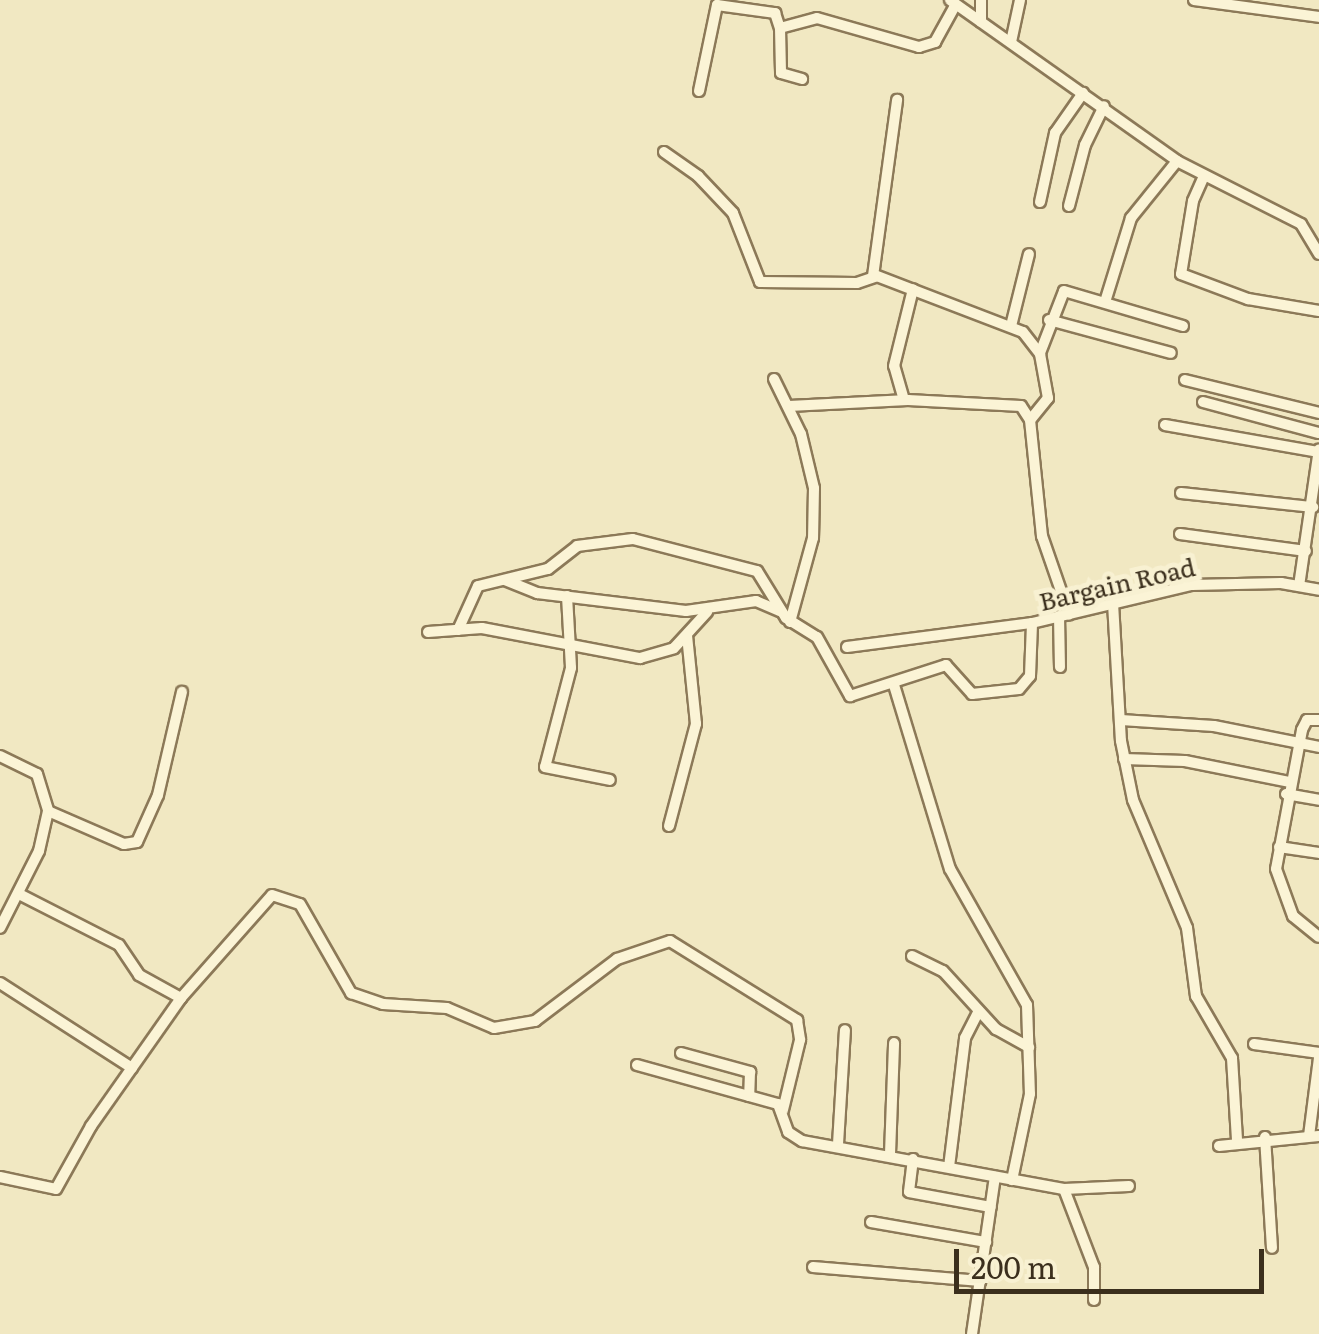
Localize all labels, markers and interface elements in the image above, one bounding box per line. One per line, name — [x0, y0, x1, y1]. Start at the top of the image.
street label: Bargain Road — [1036, 551, 1198, 617]
scale bar — [959, 1229, 1269, 1291]
text: 200 m — [971, 1244, 1056, 1288]

